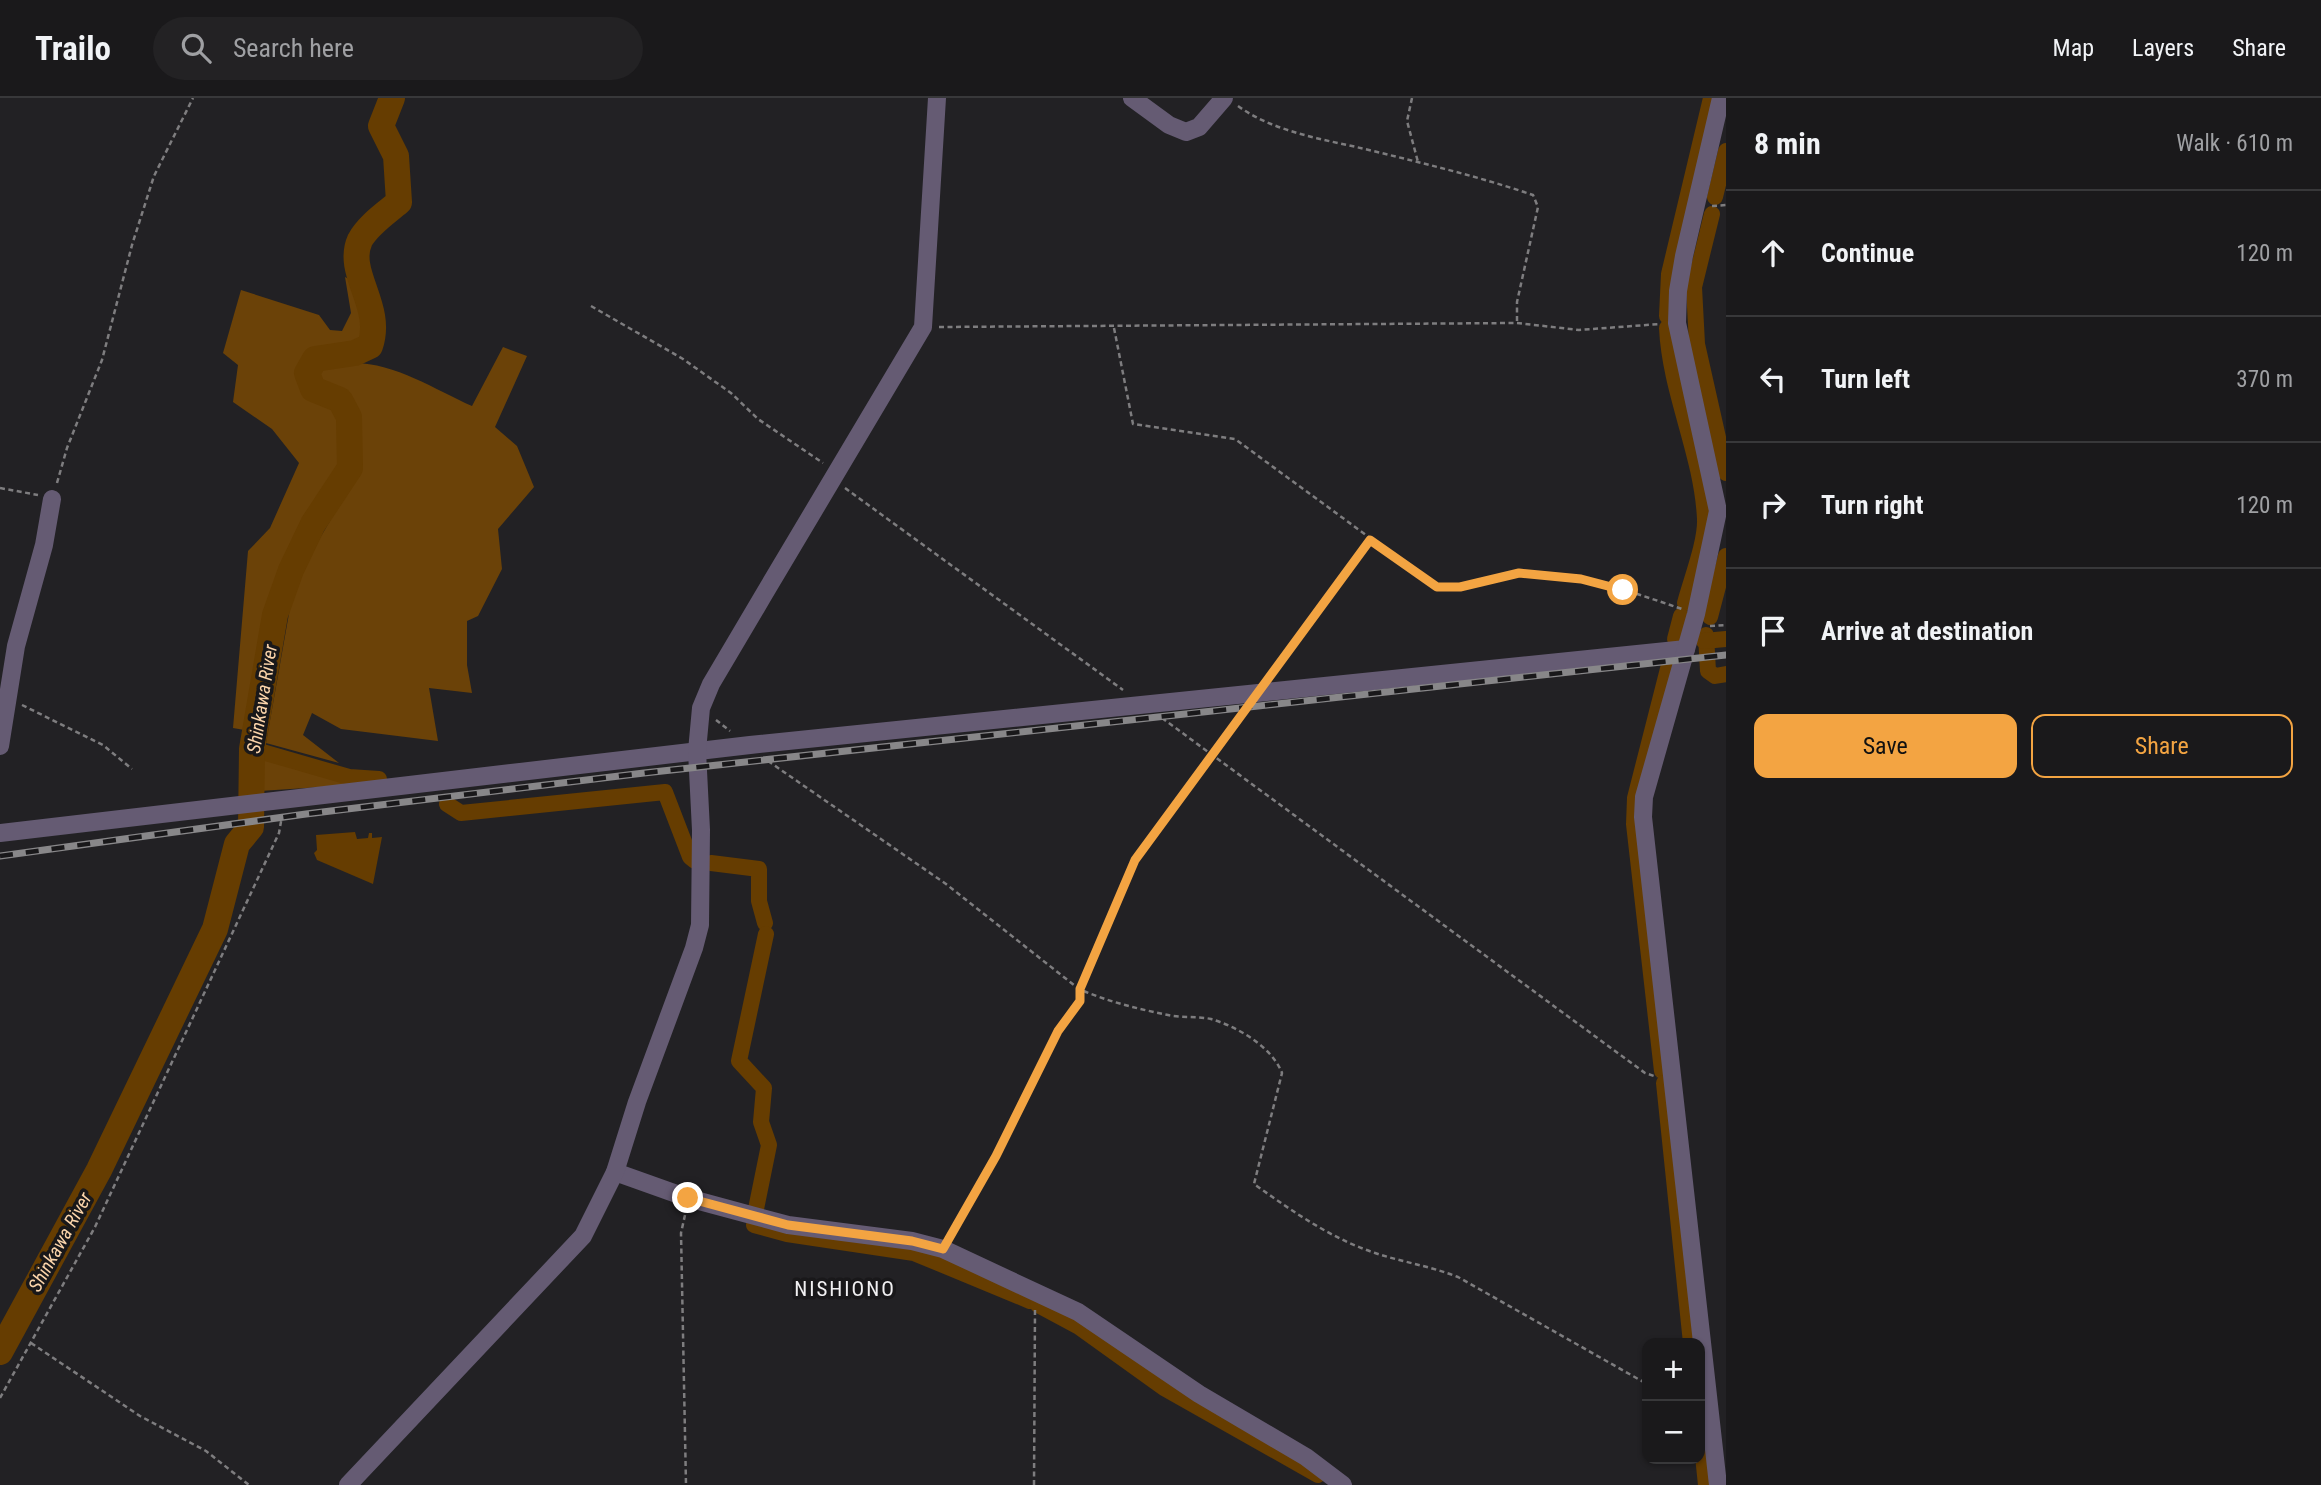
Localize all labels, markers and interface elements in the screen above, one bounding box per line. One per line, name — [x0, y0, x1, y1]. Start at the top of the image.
search box — [153, 17, 643, 80]
text: Trailo — [35, 29, 111, 68]
icon: search — [177, 29, 215, 67]
text: Search here — [233, 33, 354, 63]
text: Map — [2053, 34, 2094, 62]
text: Layers — [2132, 34, 2194, 62]
text: Share — [2232, 34, 2286, 62]
text: 8 min — [1754, 126, 1821, 161]
text: Walk · 610 m — [2176, 130, 2293, 157]
icon: ahead — [1754, 234, 1792, 272]
text: Continue — [1821, 238, 1914, 268]
text: 120 m — [2236, 240, 2293, 267]
icon: left — [1754, 360, 1792, 398]
text: Turn left — [1821, 364, 1910, 394]
text: 370 m — [2236, 366, 2293, 393]
icon: right — [1754, 486, 1792, 524]
text: Turn right — [1821, 490, 1923, 520]
text: 120 m — [2236, 492, 2293, 519]
route start — [1607, 574, 1638, 605]
icon: arrive — [1754, 612, 1792, 650]
text: Arrive at destination — [1821, 616, 2033, 646]
water label: Shinkawa River — [242, 643, 282, 755]
button: Save — [1754, 714, 2017, 778]
button: Share — [2031, 714, 2293, 778]
route end — [672, 1182, 703, 1213]
water label: Shinkawa River — [23, 1188, 97, 1296]
district label: NISHIONO — [794, 1277, 896, 1301]
map controls — [1642, 1338, 1705, 1464]
button: + — [1642, 1338, 1705, 1401]
button: − — [1642, 1401, 1705, 1464]

